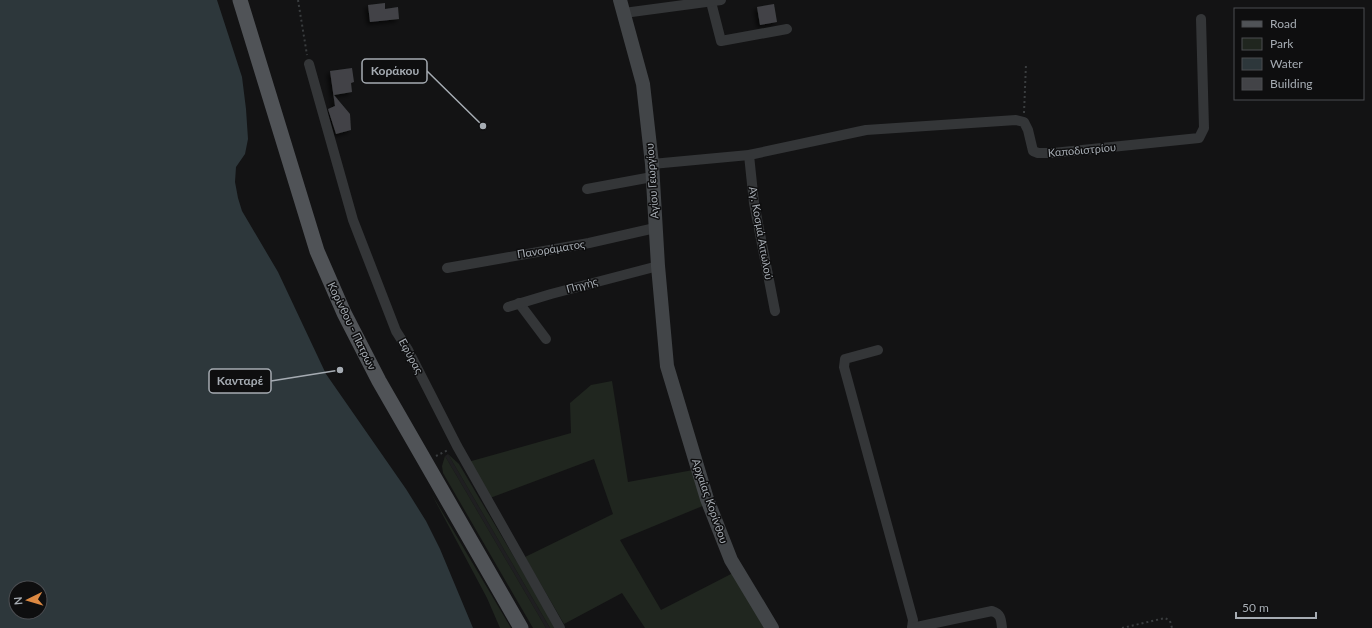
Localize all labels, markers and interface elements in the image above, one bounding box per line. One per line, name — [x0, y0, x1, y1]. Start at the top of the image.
legend — [1234, 8, 1364, 100]
text: Road — [1270, 16, 1297, 31]
text: Park — [1270, 36, 1294, 51]
text: Water — [1270, 56, 1303, 71]
callout: Κοράκου — [362, 59, 427, 83]
text: Κοράκου — [371, 63, 420, 78]
text: Building — [1270, 76, 1313, 91]
street label: Καποδιστρίου — [1047, 140, 1117, 159]
street label: Αγίου Γεωργίου — [642, 143, 661, 219]
street label: Αγ. Κοσμά Αιτωλού — [747, 185, 776, 281]
street label: Πανοράματος — [516, 237, 586, 260]
street label: Πηγής — [565, 274, 599, 295]
street label: Κορίνθου - Πατρών — [326, 280, 379, 372]
street label: Εφύρας — [397, 336, 426, 376]
callout: Κανταρέ — [209, 369, 271, 393]
text: Κανταρέ — [217, 373, 264, 388]
street label: Αρχαίας Κορίνθου — [690, 457, 731, 545]
north arrow — [8, 580, 48, 620]
scale bar — [1236, 594, 1316, 620]
text: N — [11, 596, 24, 606]
text: 50 m — [1242, 600, 1269, 615]

